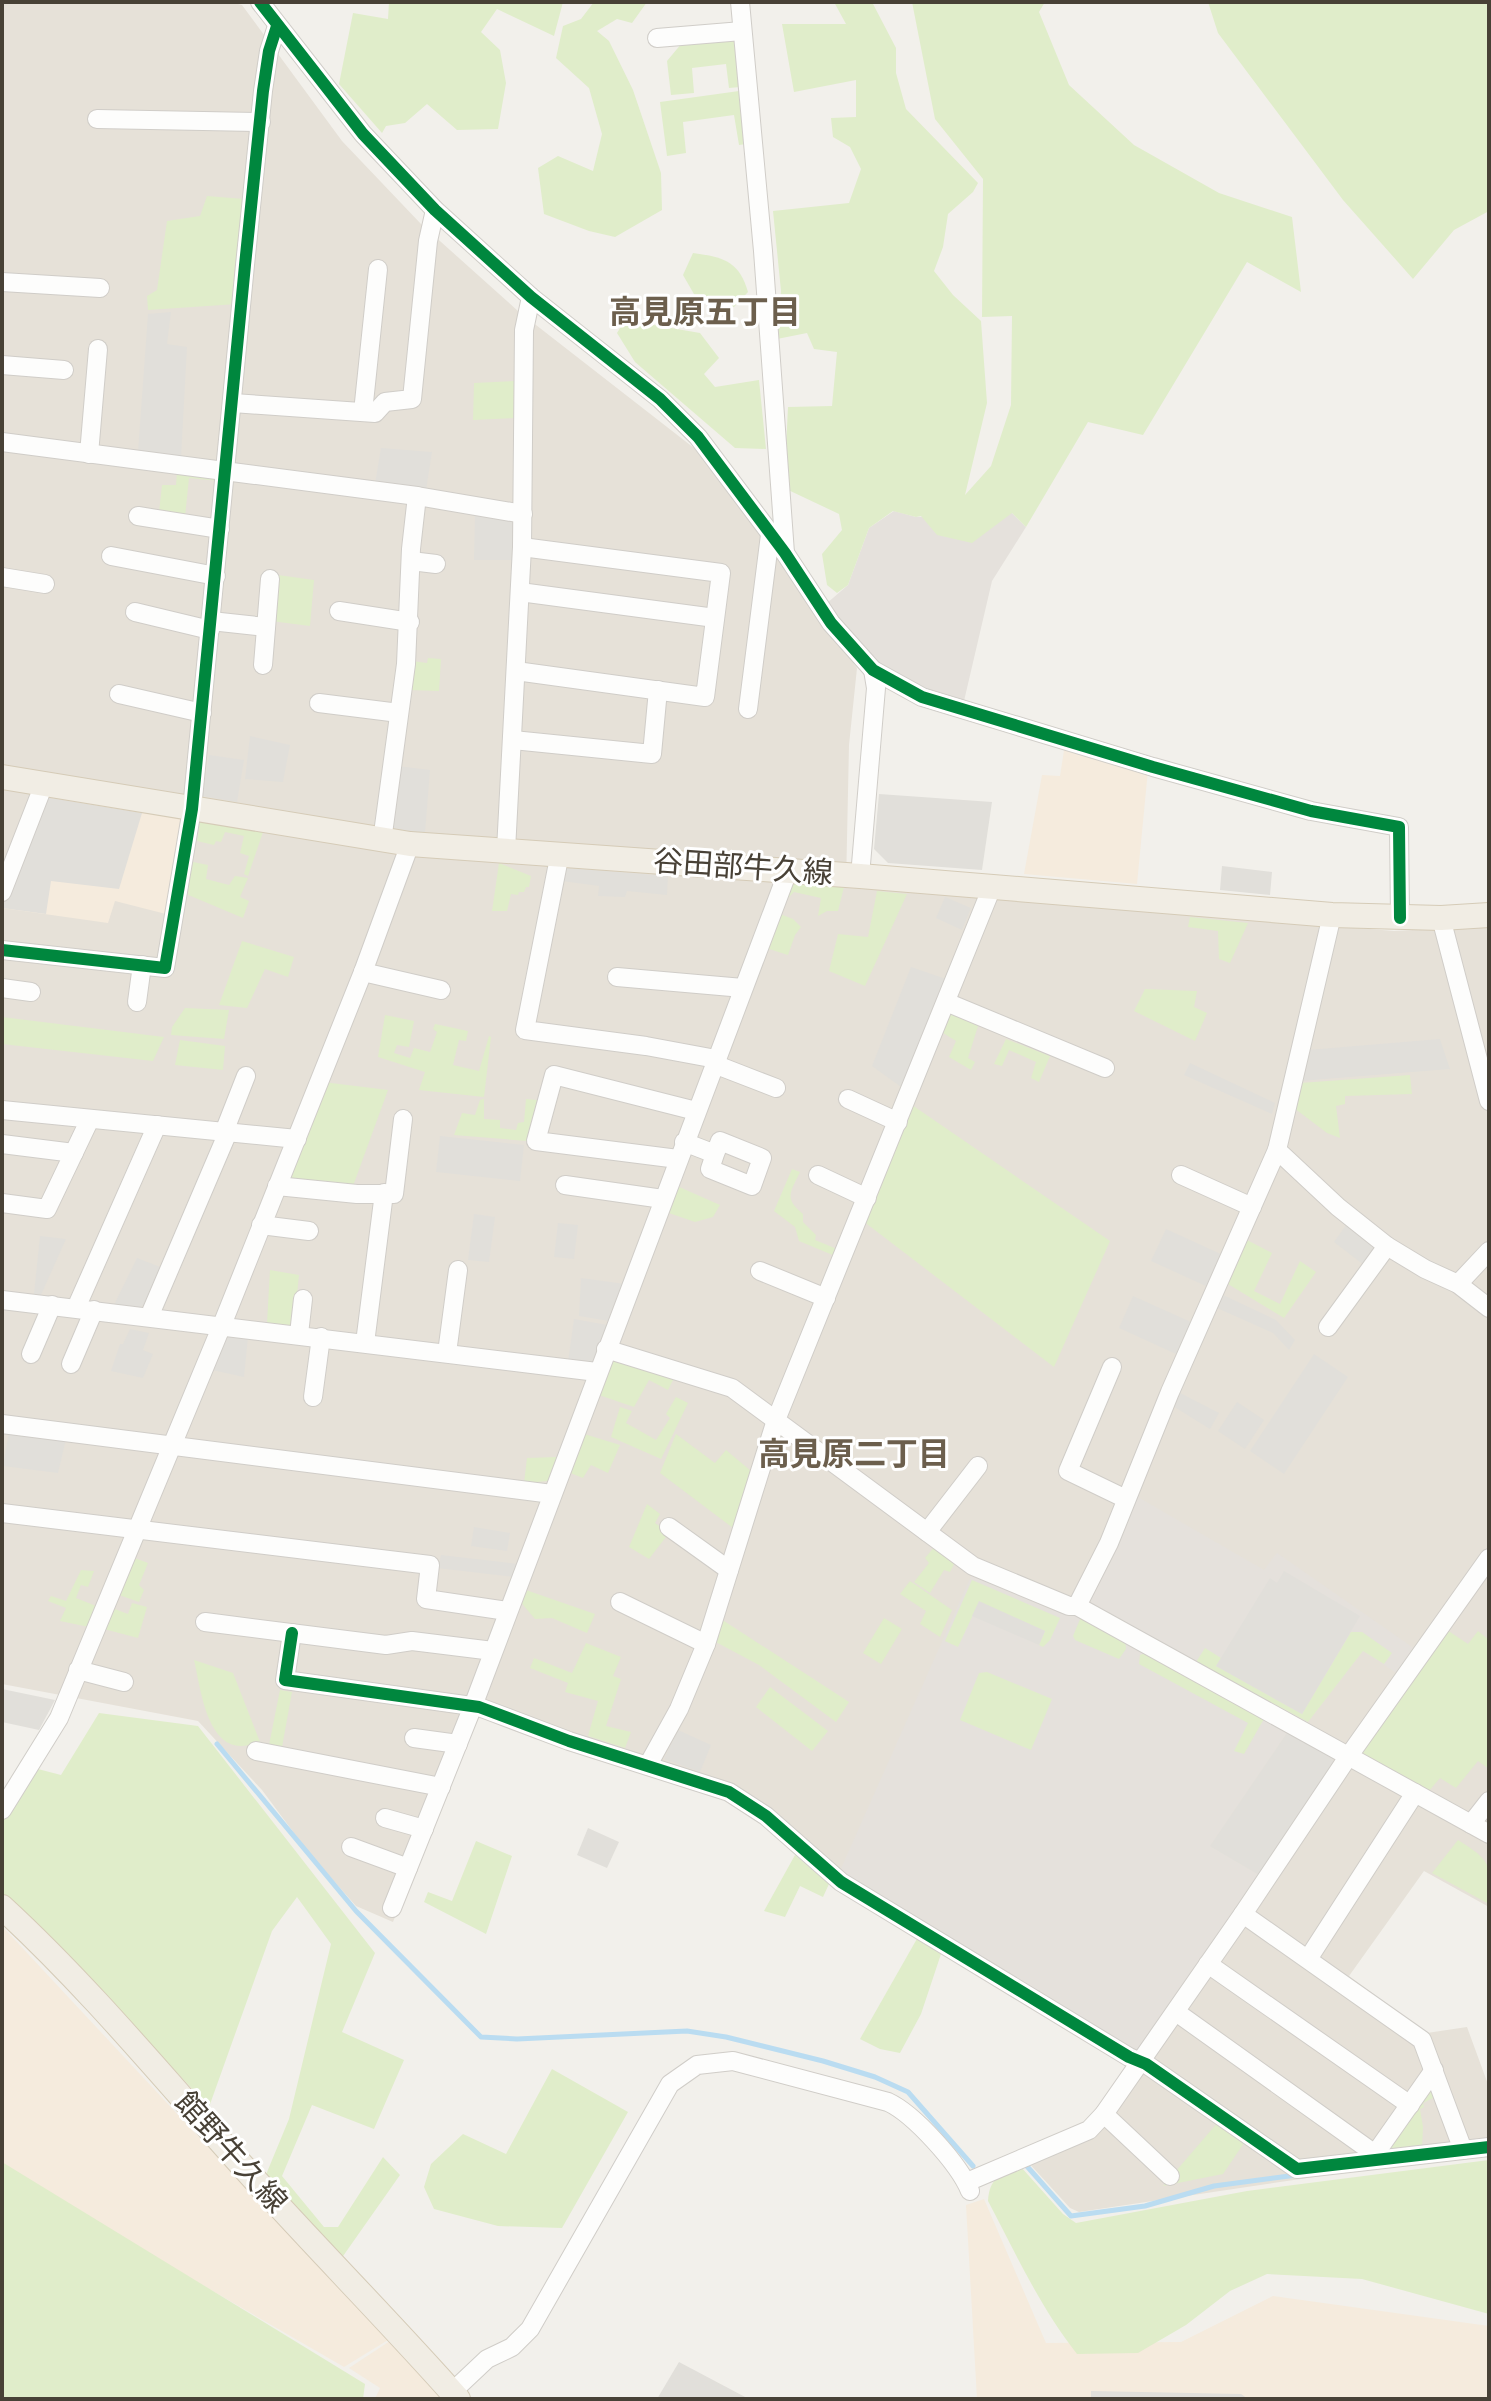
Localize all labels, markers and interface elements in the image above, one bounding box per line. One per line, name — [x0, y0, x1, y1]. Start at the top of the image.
district label: 高見原五丁目 — [609, 295, 801, 329]
street label: 谷田部牛久線 — [652, 845, 834, 889]
district label: 高見原二丁目 — [758, 1437, 950, 1471]
street label: 館野牛久線 — [169, 2086, 293, 2218]

